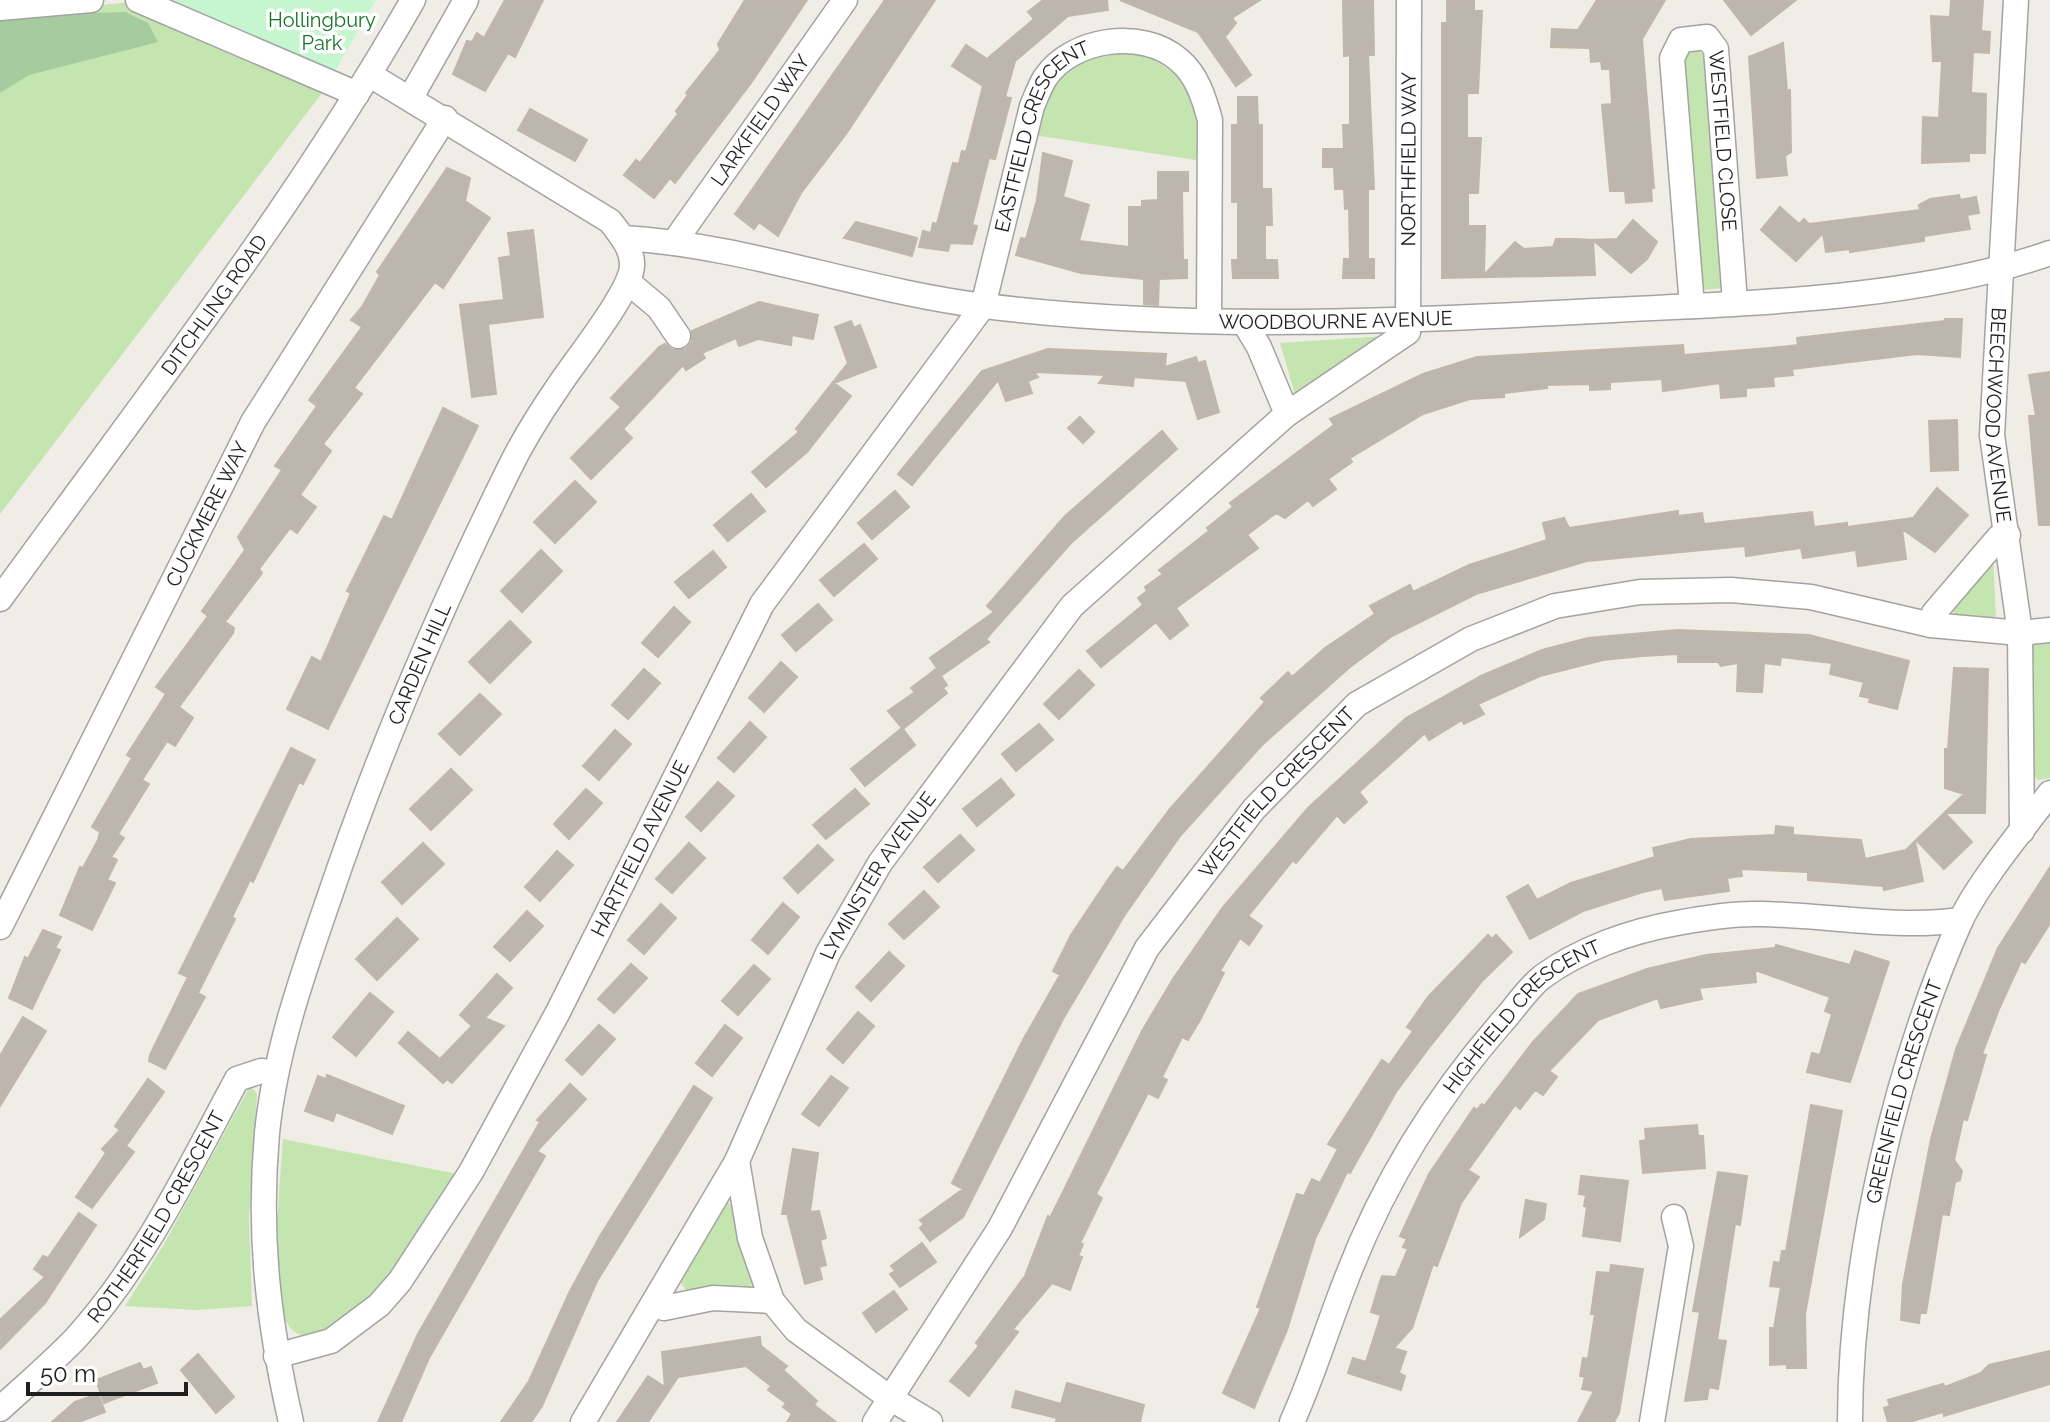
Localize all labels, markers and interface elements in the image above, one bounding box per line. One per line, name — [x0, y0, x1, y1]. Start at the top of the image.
park label: Hollingbury Park — [268, 8, 376, 55]
street label: EASTFIELD CRESCENT — [990, 35, 1093, 235]
street label: WESTFIELD CLOSE — [1704, 49, 1742, 232]
street label: LARKFIELD WAY — [706, 50, 815, 190]
street label: NORTHFIELD WAY — [1396, 72, 1421, 246]
street label: DITCHLING ROAD — [156, 230, 272, 380]
street label: WOODBOURNE AVENUE — [1218, 306, 1453, 334]
street label: BEECHWOOD AVENUE — [1980, 307, 2016, 524]
street label: CUCKMERE WAY — [160, 437, 253, 591]
street label: CARDEN HILL — [383, 599, 456, 728]
street label: WESTFIELD CRESCENT — [1194, 702, 1360, 882]
street label: HARTFIELD AVENUE — [586, 756, 694, 940]
street label: LYMINSTER AVENUE — [815, 787, 941, 963]
street label: HIGHFIELD CRESCENT — [1438, 934, 1604, 1098]
street label: GREENFIELD CRESCENT — [1861, 976, 1947, 1206]
street label: ROTHERFIELD CRESCENT — [82, 1106, 230, 1328]
scale bar — [28, 1346, 186, 1396]
text: 50 m — [40, 1359, 96, 1388]

